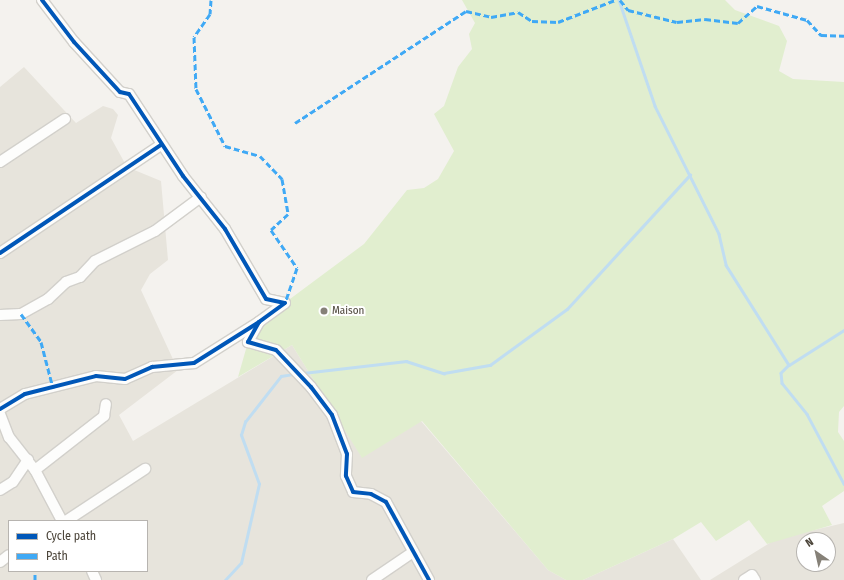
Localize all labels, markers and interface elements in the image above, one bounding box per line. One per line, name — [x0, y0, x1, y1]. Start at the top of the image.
place label: Maison — [332, 304, 364, 318]
marker: Maison — [319, 306, 329, 316]
legend — [8, 520, 148, 572]
text: Cycle path — [46, 529, 96, 543]
north arrow — [796, 532, 836, 572]
text: N — [803, 535, 816, 550]
text: Path — [46, 549, 68, 563]

